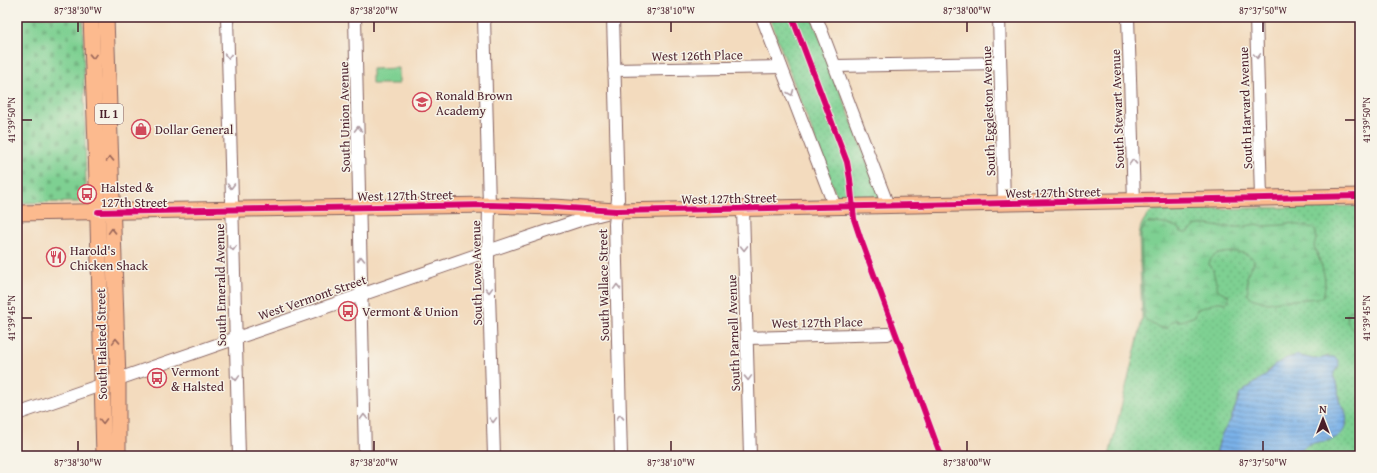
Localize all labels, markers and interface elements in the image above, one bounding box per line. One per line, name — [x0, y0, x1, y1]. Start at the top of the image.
text: 87°38'30"W — [54, 3, 102, 18]
text: 87°38'20"W — [350, 3, 398, 18]
text: 87°38'10"W — [647, 3, 695, 18]
text: 87°38'00"W — [943, 3, 991, 18]
text: 87°37'50"W — [1239, 3, 1287, 18]
street label: West 126th Place — [651, 45, 743, 66]
street label: South Eggleston Avenue — [977, 45, 1000, 177]
street label: South Harvard Avenue — [1234, 47, 1257, 169]
street label: South Stewart Avenue — [1106, 49, 1129, 169]
one-way arrow — [88, 53, 97, 59]
one-way arrow — [224, 53, 232, 59]
one-way arrow — [1253, 53, 1261, 59]
street label: South Union Avenue — [334, 61, 355, 173]
place label: Ronald Brown Academy — [436, 86, 513, 120]
one-way arrow — [787, 89, 795, 96]
school or university icon: Ronald Brown Academy — [411, 91, 433, 113]
text: 41°39'50"N — [4, 97, 19, 143]
text: 41°39'50"N — [1359, 97, 1374, 143]
road number: IL 1 — [95, 104, 123, 124]
shop icon: Dollar General — [130, 118, 152, 140]
place label: Dollar General — [155, 120, 234, 139]
one-way arrow — [354, 126, 362, 132]
one-way arrow — [106, 156, 114, 162]
one-way arrow — [1128, 159, 1137, 165]
place label: Halsted & 127th Street — [101, 178, 168, 212]
street label: West 127th Street — [1005, 182, 1101, 203]
bus stop icon: Halsted & 127th Street — [76, 183, 98, 205]
one-way arrow — [227, 183, 236, 189]
street label: West 127th Street — [357, 185, 453, 206]
street label: West 127th Street — [681, 188, 777, 209]
street label: South Lowe Avenue — [466, 220, 487, 326]
street label: South Emerald Avenue — [210, 223, 231, 347]
one-way arrow — [108, 228, 116, 234]
street label: South Wallace Street — [593, 228, 614, 341]
place label: Harold's Chicken Shack — [70, 241, 149, 275]
one-way arrow — [229, 245, 237, 251]
one-way arrow — [740, 245, 748, 251]
restaurant icon: Harold's Chicken Shack — [45, 246, 67, 268]
one-way arrow — [356, 256, 365, 262]
street label: West Vermont Street — [255, 270, 369, 325]
street label: South Parnell Avenue — [722, 274, 745, 392]
one-way arrow — [613, 284, 621, 290]
one-way arrow — [485, 287, 493, 293]
street label: South Halsted Street — [91, 288, 112, 400]
text: 41°39'45"N — [4, 295, 19, 341]
text: 41°39'45"N — [1359, 295, 1374, 341]
bus stop icon: Vermont & Union — [337, 300, 359, 322]
place label: Vermont & Union — [362, 302, 459, 321]
street label: West 127th Place — [771, 312, 863, 333]
one-way arrow — [112, 338, 120, 344]
place label: Vermont & Halsted — [171, 362, 224, 396]
bus stop icon: Vermont & Halsted — [146, 367, 168, 389]
one-way arrow — [232, 375, 241, 381]
one-way arrow — [744, 375, 752, 381]
north arrow — [1303, 399, 1343, 439]
text: N — [1319, 401, 1327, 417]
one-way arrow — [360, 414, 368, 420]
one-way arrow — [616, 414, 625, 420]
one-way arrow — [488, 417, 497, 423]
one-way arrow — [99, 418, 107, 424]
text: 87°38'30"W — [54, 455, 102, 470]
text: 87°38'20"W — [350, 455, 398, 470]
text: 87°38'10"W — [647, 455, 695, 470]
text: 87°38'00"W — [943, 455, 991, 470]
text: 87°37'50"W — [1239, 455, 1287, 470]

